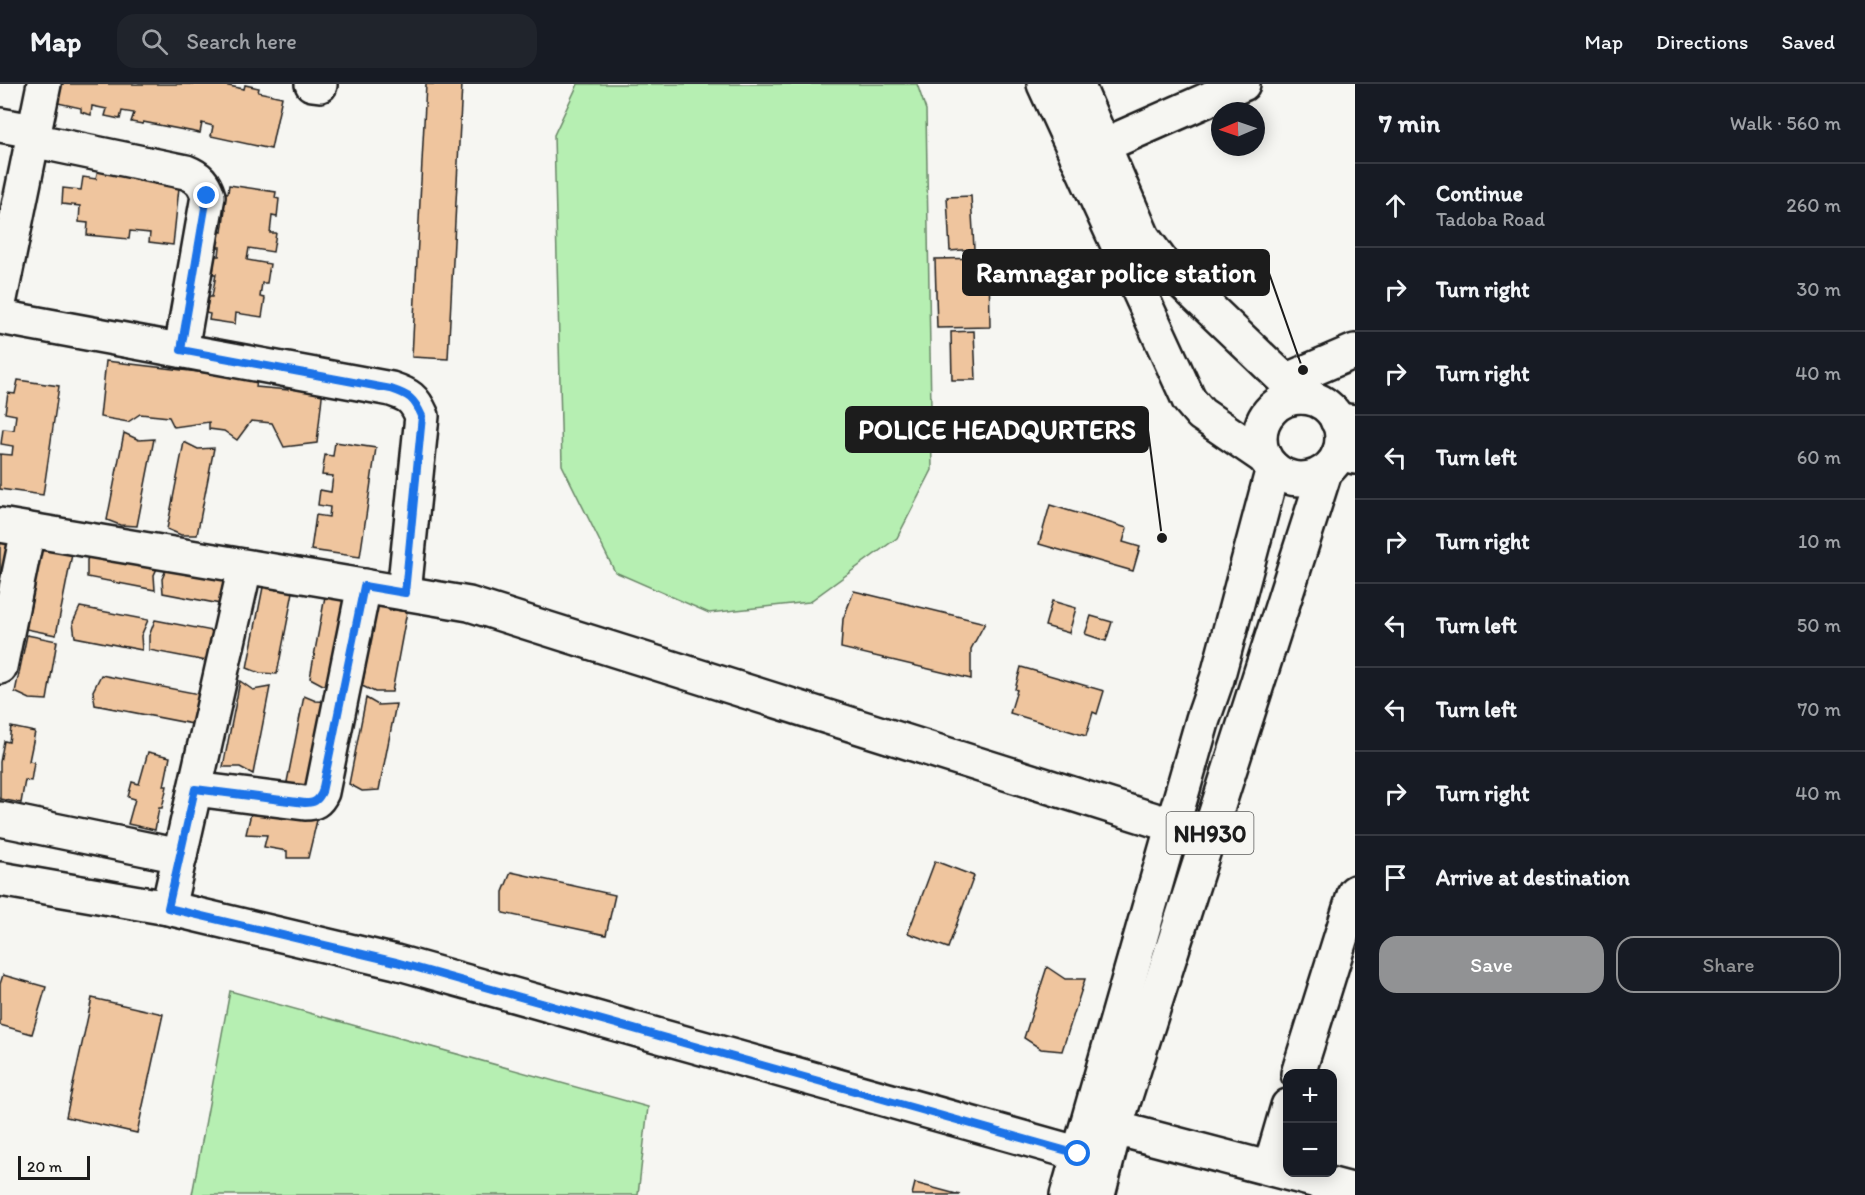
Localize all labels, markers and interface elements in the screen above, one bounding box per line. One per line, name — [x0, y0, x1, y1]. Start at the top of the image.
search box — [117, 14, 537, 68]
text: Map — [30, 24, 81, 58]
icon: search — [138, 25, 171, 58]
text: Search here — [186, 28, 297, 55]
text: Map — [1585, 29, 1623, 54]
text: Directions — [1656, 29, 1748, 54]
text: Saved — [1781, 29, 1835, 54]
north arrow — [1211, 102, 1265, 156]
text: 7 min — [1379, 107, 1440, 139]
text: Walk · 560 m — [1730, 111, 1841, 135]
text: Continue — [1436, 180, 1523, 207]
route end — [193, 182, 219, 208]
icon: ahead — [1379, 189, 1412, 222]
text: 260 m — [1786, 193, 1841, 217]
text: Tadoba Road — [1436, 207, 1545, 231]
callout: Ramnagar police station — [963, 250, 1269, 295]
text: Ramnagar police station — [976, 256, 1257, 289]
icon: right — [1379, 273, 1412, 306]
text: Turn right — [1436, 276, 1530, 303]
text: 30 m — [1796, 277, 1841, 301]
icon: right — [1379, 357, 1412, 390]
text: Turn right — [1436, 360, 1530, 387]
text: 40 m — [1795, 361, 1841, 385]
callout: POLICE HEADQURTERS — [846, 407, 1148, 452]
text: POLICE HEADQURTERS — [858, 413, 1136, 446]
icon: left — [1379, 441, 1412, 474]
text: Turn left — [1436, 444, 1517, 471]
text: 60 m — [1797, 445, 1841, 469]
icon: right — [1379, 525, 1412, 558]
text: Turn right — [1436, 528, 1530, 555]
text: 10 m — [1798, 529, 1841, 553]
icon: left — [1379, 609, 1412, 642]
text: Turn left — [1436, 612, 1517, 639]
text: 50 m — [1797, 613, 1841, 637]
icon: left — [1379, 693, 1412, 726]
text: Turn left — [1436, 696, 1517, 723]
text: 70 m — [1797, 697, 1841, 721]
icon: right — [1379, 777, 1412, 810]
text: Turn right — [1436, 780, 1530, 807]
text: 40 m — [1795, 781, 1841, 805]
road number: NH930 — [1166, 812, 1254, 854]
icon: arrive — [1379, 861, 1412, 894]
text: Arrive at destination — [1436, 864, 1630, 891]
button: Save — [1379, 936, 1604, 993]
button: Share — [1616, 936, 1841, 993]
map controls — [1283, 1069, 1337, 1177]
button: + — [1283, 1069, 1337, 1123]
button: − — [1283, 1123, 1337, 1177]
route start — [1064, 1140, 1090, 1166]
scale bar — [18, 1153, 90, 1180]
text: 20 m — [27, 1157, 62, 1176]

